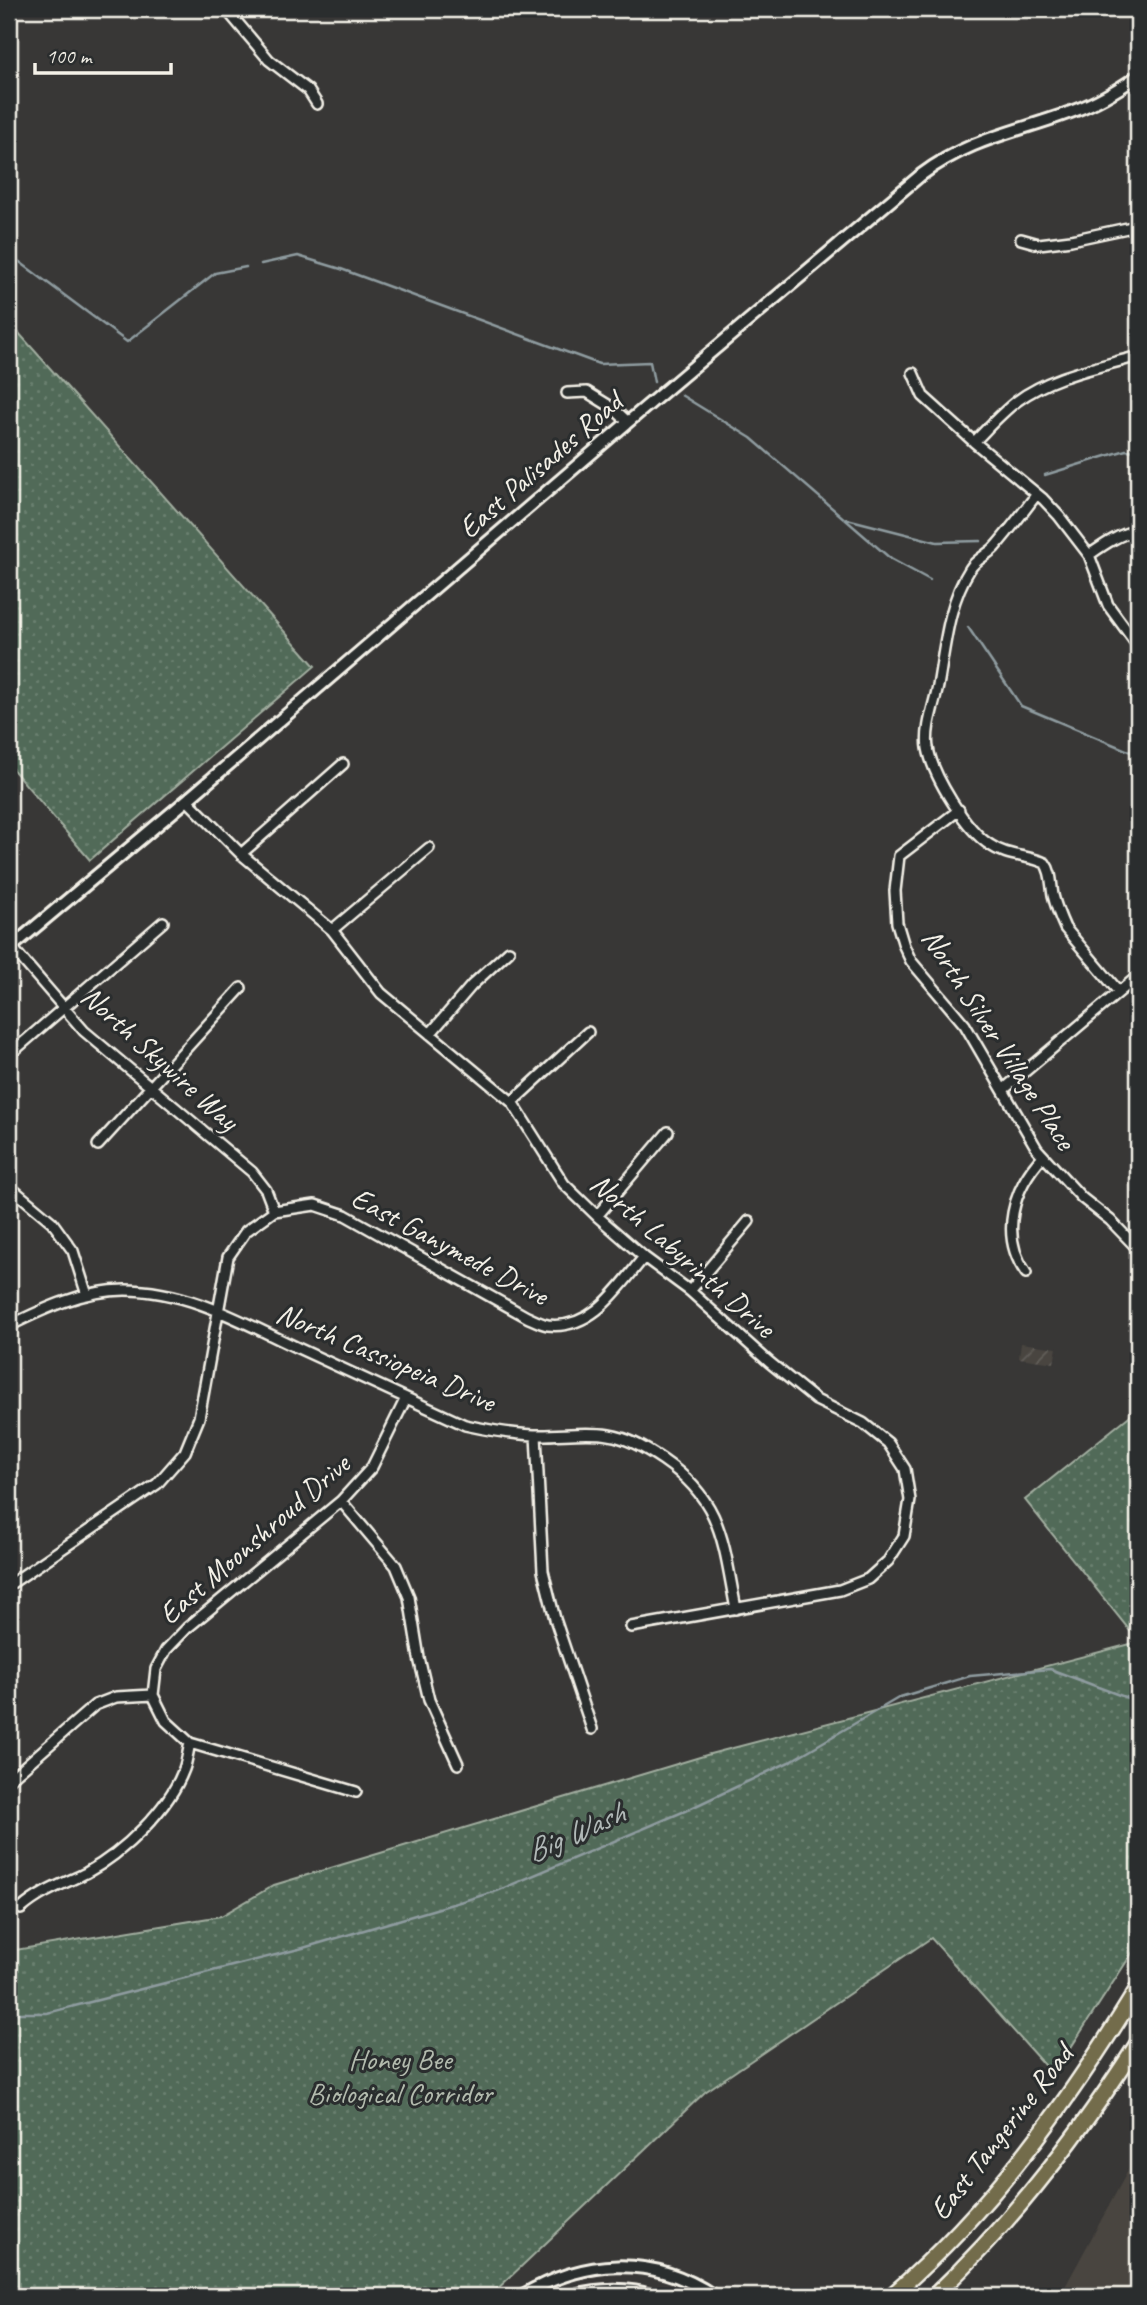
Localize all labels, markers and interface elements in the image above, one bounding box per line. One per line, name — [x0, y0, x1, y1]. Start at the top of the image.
scale bar — [35, 32, 172, 76]
text: 100 m — [46, 43, 93, 69]
street label: East Palisades Road — [450, 381, 633, 547]
street label: North Silver Village Place — [913, 921, 1086, 1159]
street label: North Skywire Way — [73, 977, 248, 1140]
street label: North Labyrinth Drive — [583, 1164, 785, 1347]
street label: East Ganymede Drive — [345, 1178, 557, 1315]
street label: North Cassiopeia Drive — [271, 1294, 503, 1421]
street label: East Moonshroud Drive — [150, 1444, 359, 1633]
water label: Big Wash — [519, 1791, 633, 1872]
street label: East Tangerine Road — [921, 2033, 1084, 2227]
park label: Honey Bee Biological Corridor — [308, 2040, 495, 2112]

